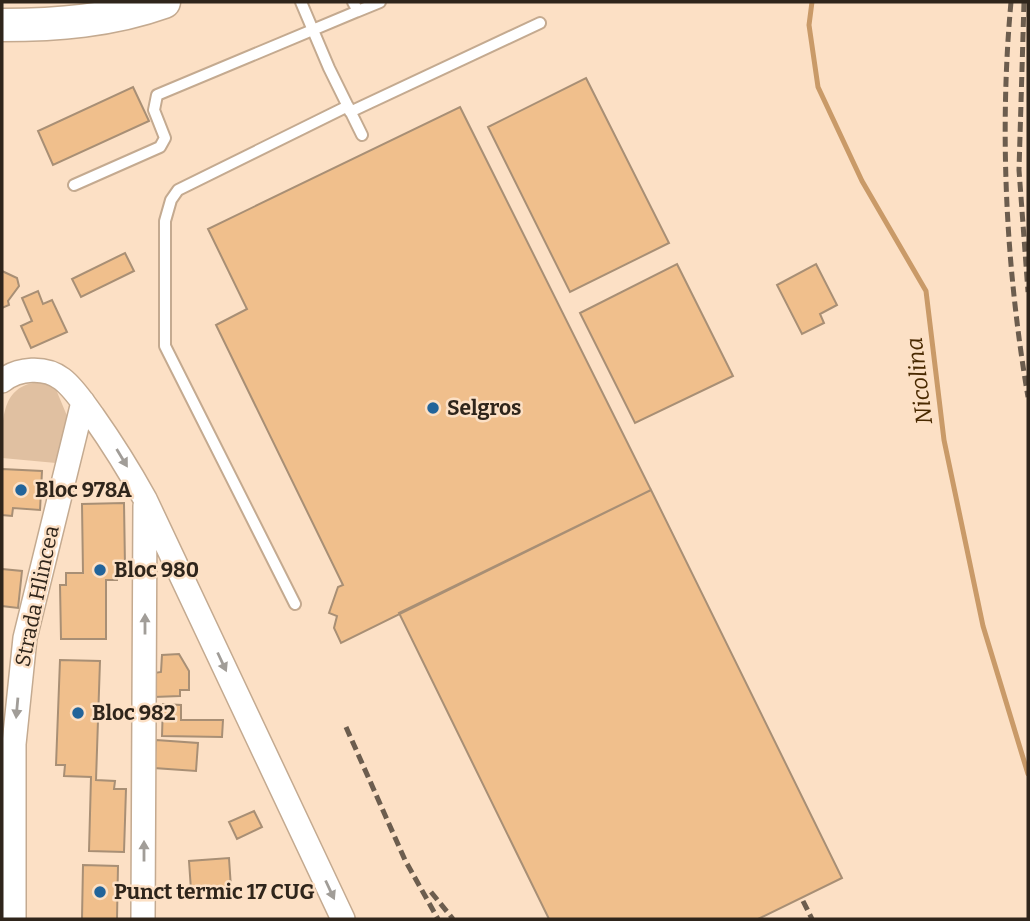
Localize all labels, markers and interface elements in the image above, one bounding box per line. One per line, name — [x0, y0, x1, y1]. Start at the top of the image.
water label: Nicolina — [900, 336, 938, 426]
place label: Selgros — [447, 395, 521, 421]
marker: Selgros — [425, 400, 441, 416]
one-way arrow — [115, 449, 128, 468]
place label: Bloc 978A — [35, 477, 132, 503]
marker: Bloc 978A — [13, 482, 29, 498]
street label: Strada Hlincea — [9, 523, 65, 669]
place label: Bloc 980 — [114, 557, 199, 583]
marker: Bloc 980 — [92, 562, 108, 578]
one-way arrow — [139, 612, 151, 634]
one-way arrow — [217, 652, 228, 672]
one-way arrow — [11, 697, 22, 719]
place label: Bloc 982 — [92, 700, 176, 726]
marker: Bloc 982 — [70, 705, 86, 721]
one-way arrow — [138, 840, 150, 862]
place label: Punct termic 17 CUG — [114, 879, 315, 905]
one-way arrow — [324, 880, 336, 900]
marker: Punct termic 17 CUG — [92, 884, 108, 900]

